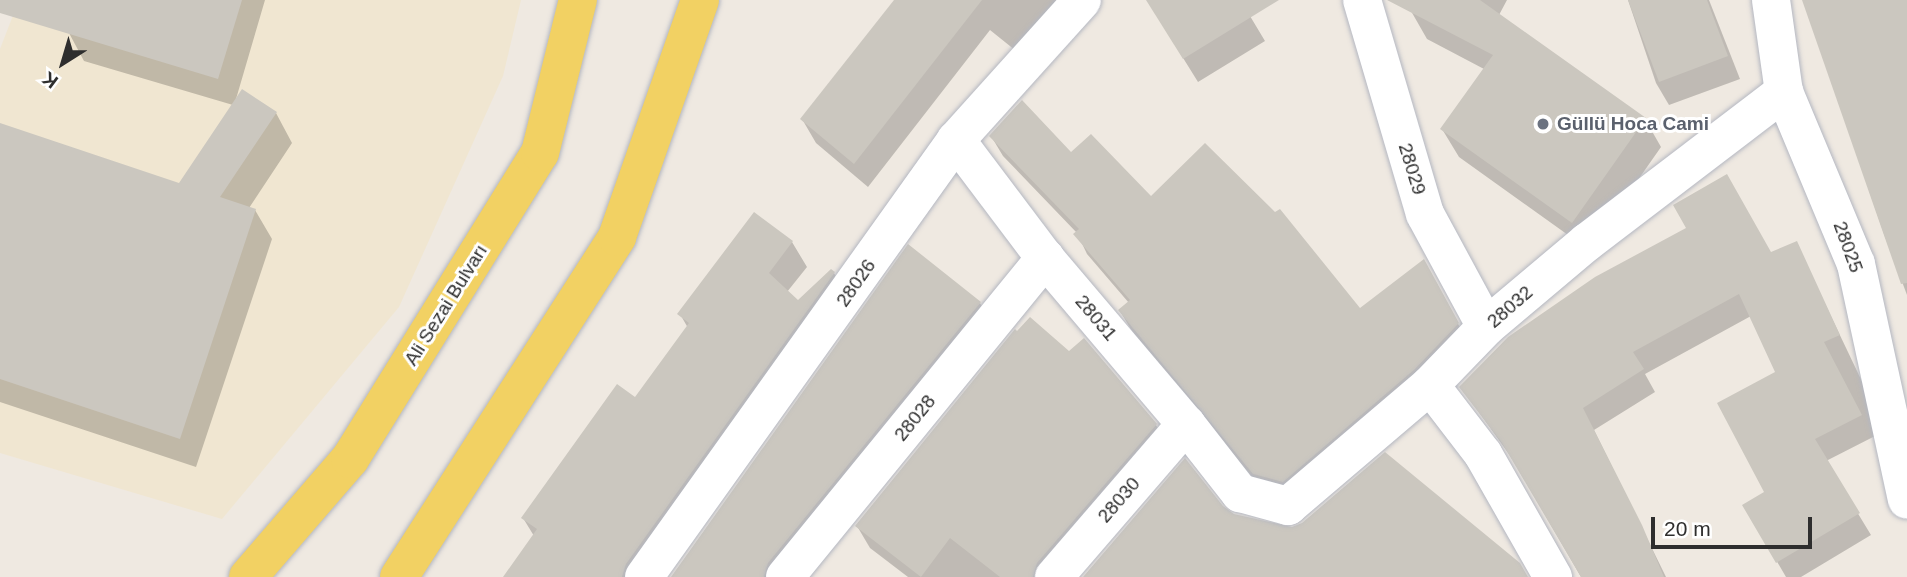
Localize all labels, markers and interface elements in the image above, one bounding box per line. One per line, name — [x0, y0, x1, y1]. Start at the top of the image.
north arrow — [28, 28, 98, 98]
text: K — [38, 68, 62, 93]
place label: Güllü Hoca Cami — [1557, 113, 1709, 135]
marker: Güllü Hoca Cami — [1535, 116, 1551, 132]
street label: 28029 — [1393, 140, 1431, 198]
street label: 28025 — [1828, 218, 1868, 276]
street label: Ali Sezai Bulvarı — [400, 240, 492, 370]
street label: 28026 — [832, 255, 880, 311]
street label: 28032 — [1483, 281, 1537, 333]
street label: 28031 — [1070, 290, 1122, 346]
street label: 28028 — [890, 390, 940, 446]
street label: 28030 — [1093, 473, 1145, 527]
scale bar — [1655, 504, 1816, 548]
text: 20 m — [1664, 517, 1711, 540]

